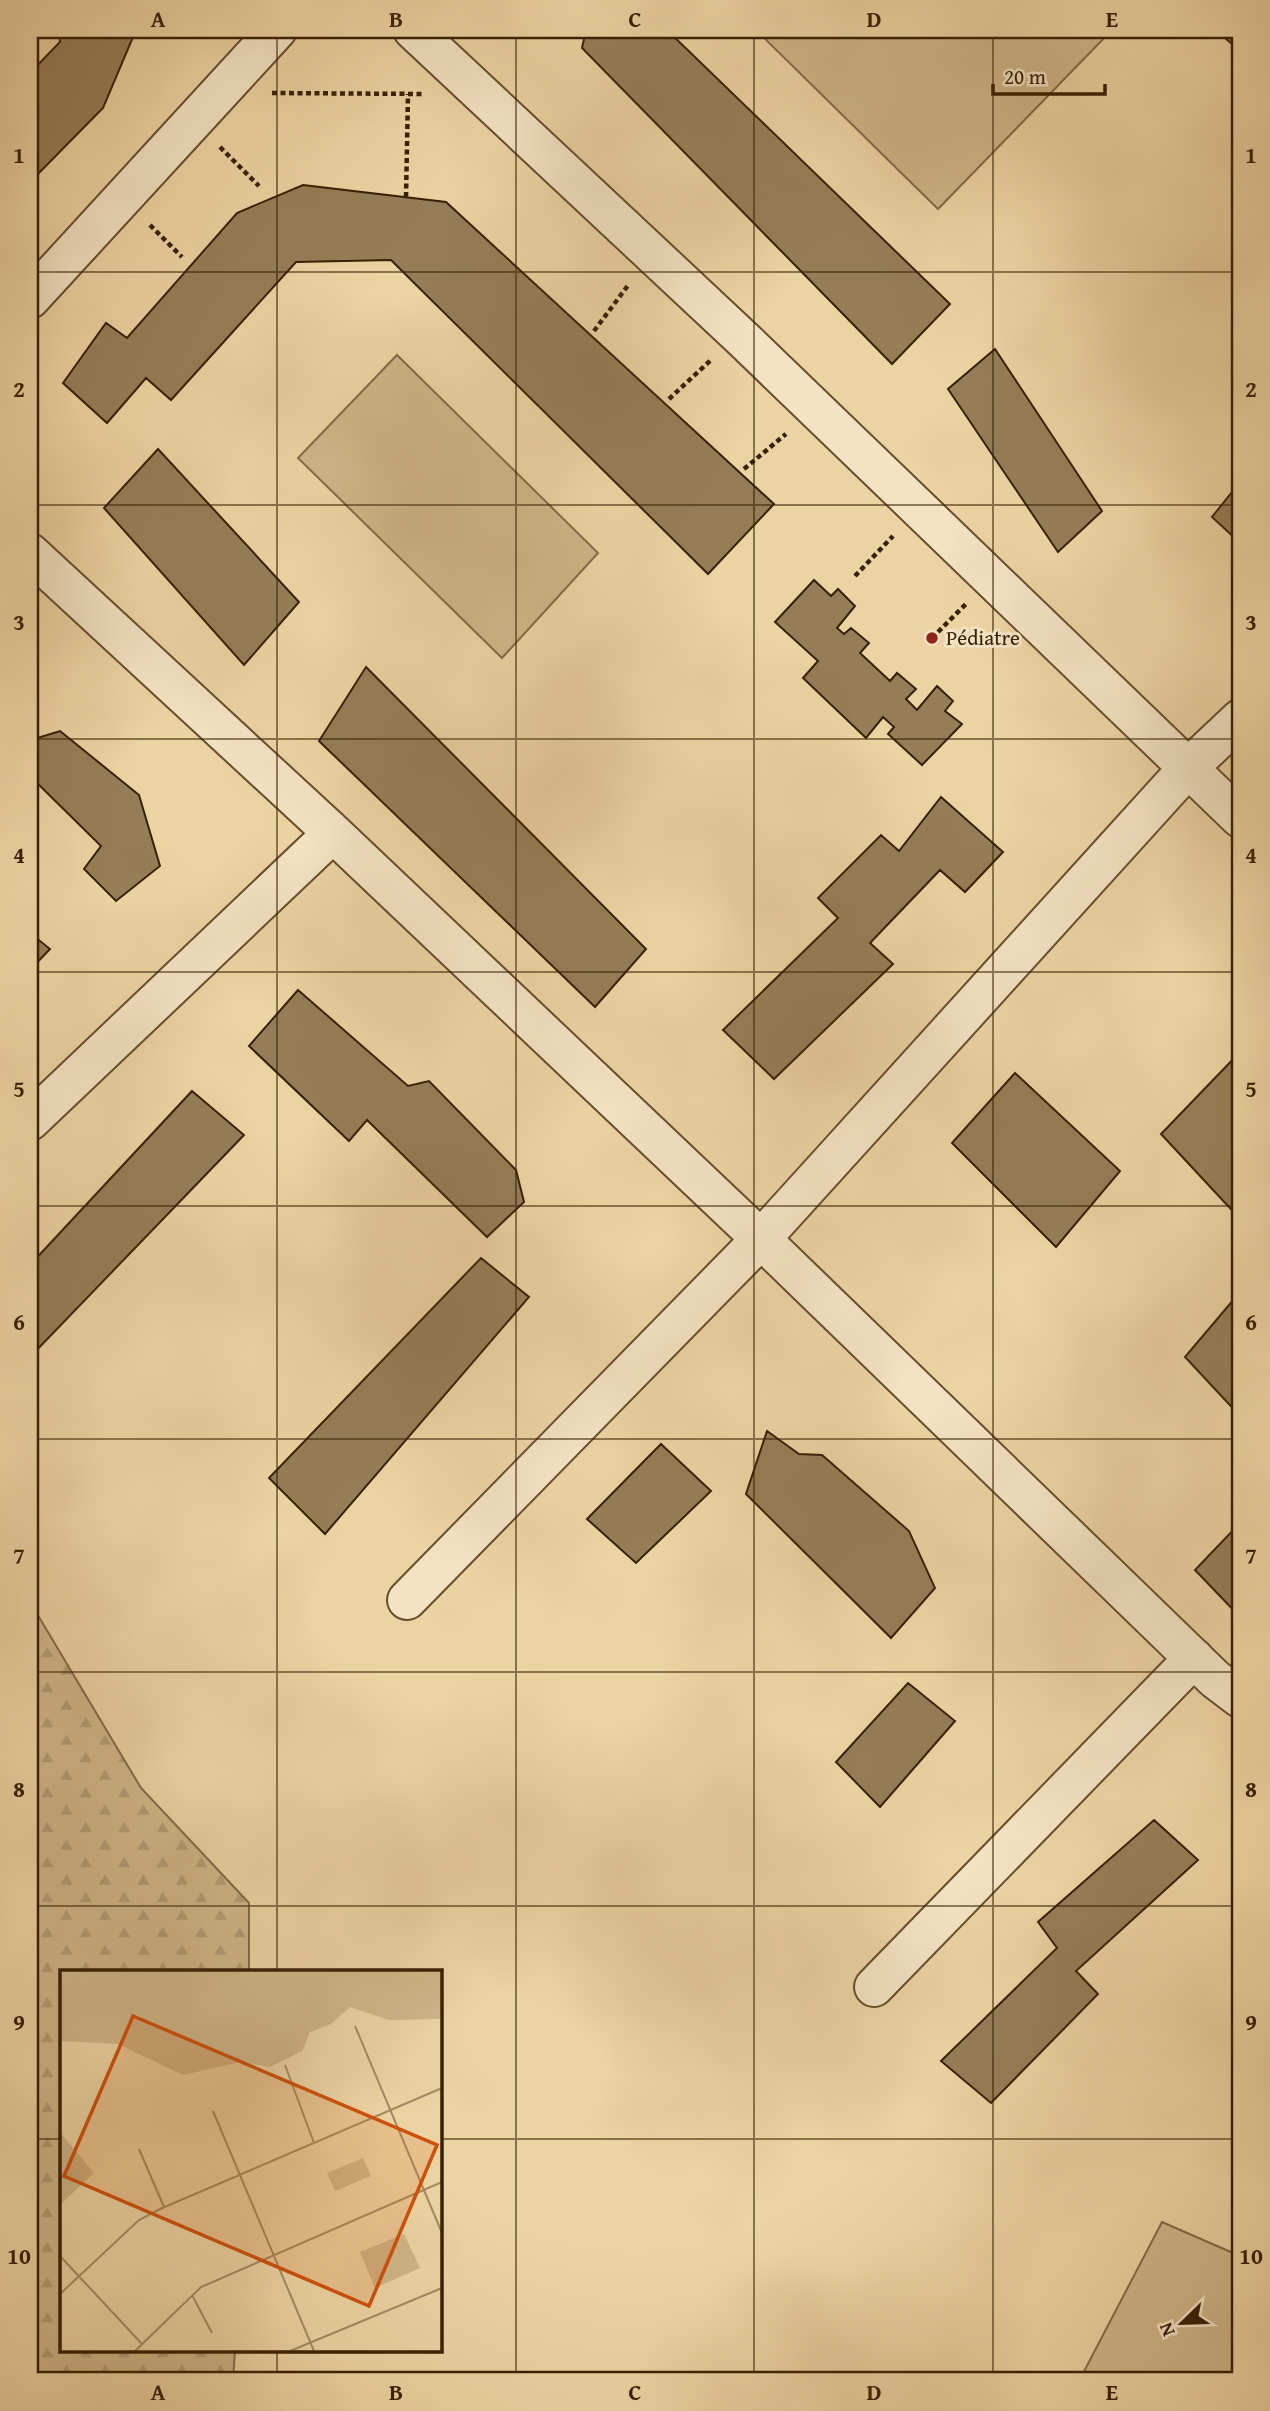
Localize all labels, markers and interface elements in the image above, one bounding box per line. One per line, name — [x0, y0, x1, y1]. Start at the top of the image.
text: A — [151, 2, 166, 35]
text: B — [389, 2, 403, 35]
text: C — [628, 2, 642, 35]
text: D — [867, 2, 882, 35]
text: E — [1106, 2, 1118, 35]
scale bar — [993, 52, 1106, 96]
text: 20 m — [1004, 61, 1046, 92]
text: 1 — [13, 138, 25, 171]
text: 1 — [1245, 138, 1257, 171]
text: 2 — [13, 372, 25, 405]
text: 2 — [1245, 372, 1257, 405]
text: 3 — [13, 605, 25, 638]
text: 3 — [1245, 605, 1257, 638]
place label: Pédiatre — [946, 622, 1020, 653]
marker: Pédiatre — [924, 630, 940, 646]
text: 4 — [13, 838, 25, 871]
text: 4 — [1245, 838, 1257, 871]
text: 5 — [13, 1072, 25, 1105]
text: 5 — [1245, 1072, 1257, 1105]
text: 6 — [13, 1305, 25, 1338]
text: 6 — [1245, 1305, 1257, 1338]
text: 7 — [13, 1539, 25, 1572]
text: 7 — [1245, 1539, 1257, 1572]
text: 8 — [13, 1772, 25, 1805]
text: 8 — [1245, 1772, 1257, 1805]
inset map — [60, 1970, 441, 2352]
text: 9 — [13, 2005, 25, 2038]
text: 9 — [1245, 2005, 1257, 2038]
text: 10 — [7, 2239, 31, 2272]
text: 10 — [1239, 2239, 1263, 2272]
north arrow — [1148, 2288, 1218, 2358]
text: N — [1151, 2318, 1182, 2341]
text: A — [151, 2375, 166, 2408]
text: B — [389, 2375, 403, 2408]
text: C — [628, 2375, 642, 2408]
text: D — [867, 2375, 882, 2408]
text: E — [1106, 2375, 1118, 2408]

